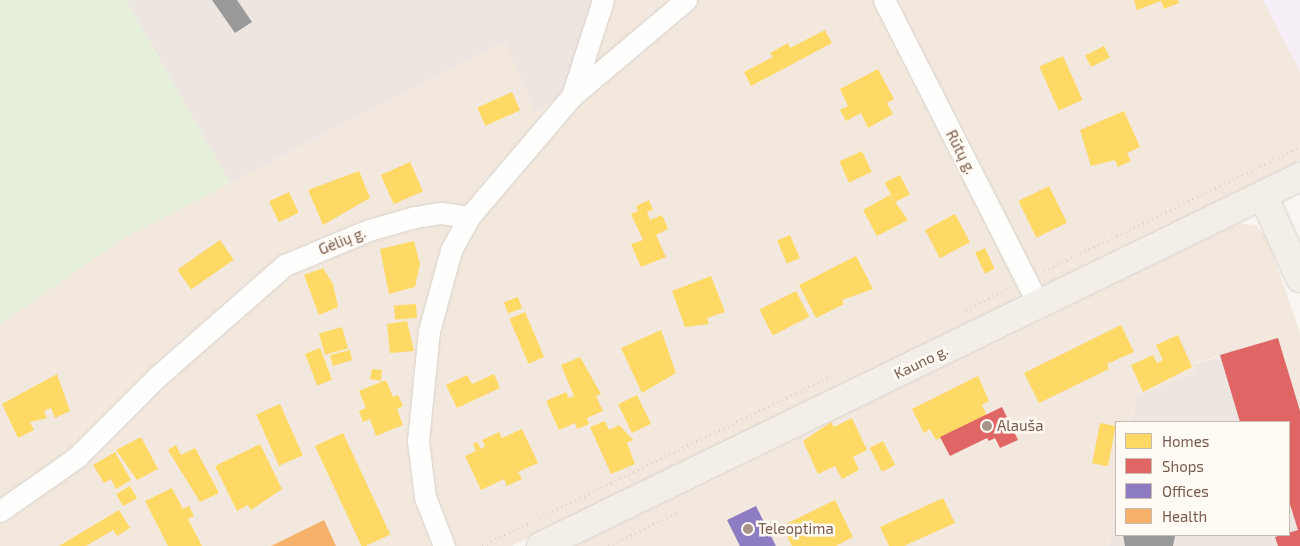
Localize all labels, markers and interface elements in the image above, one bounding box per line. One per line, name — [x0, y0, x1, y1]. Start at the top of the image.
street label: Rūtų g. — [942, 127, 980, 177]
street label: Gėlių g. — [316, 223, 368, 259]
street label: Kauno g. — [891, 341, 951, 383]
place label: Alauša — [997, 417, 1043, 435]
marker: Alauša — [981, 420, 993, 432]
legend — [1115, 421, 1290, 536]
text: Homes — [1162, 432, 1209, 450]
text: Shops — [1162, 457, 1204, 475]
text: Offices — [1162, 482, 1209, 500]
text: Health — [1162, 507, 1207, 525]
place label: Teleoptima — [758, 520, 834, 538]
marker: Teleoptima — [742, 523, 754, 535]

